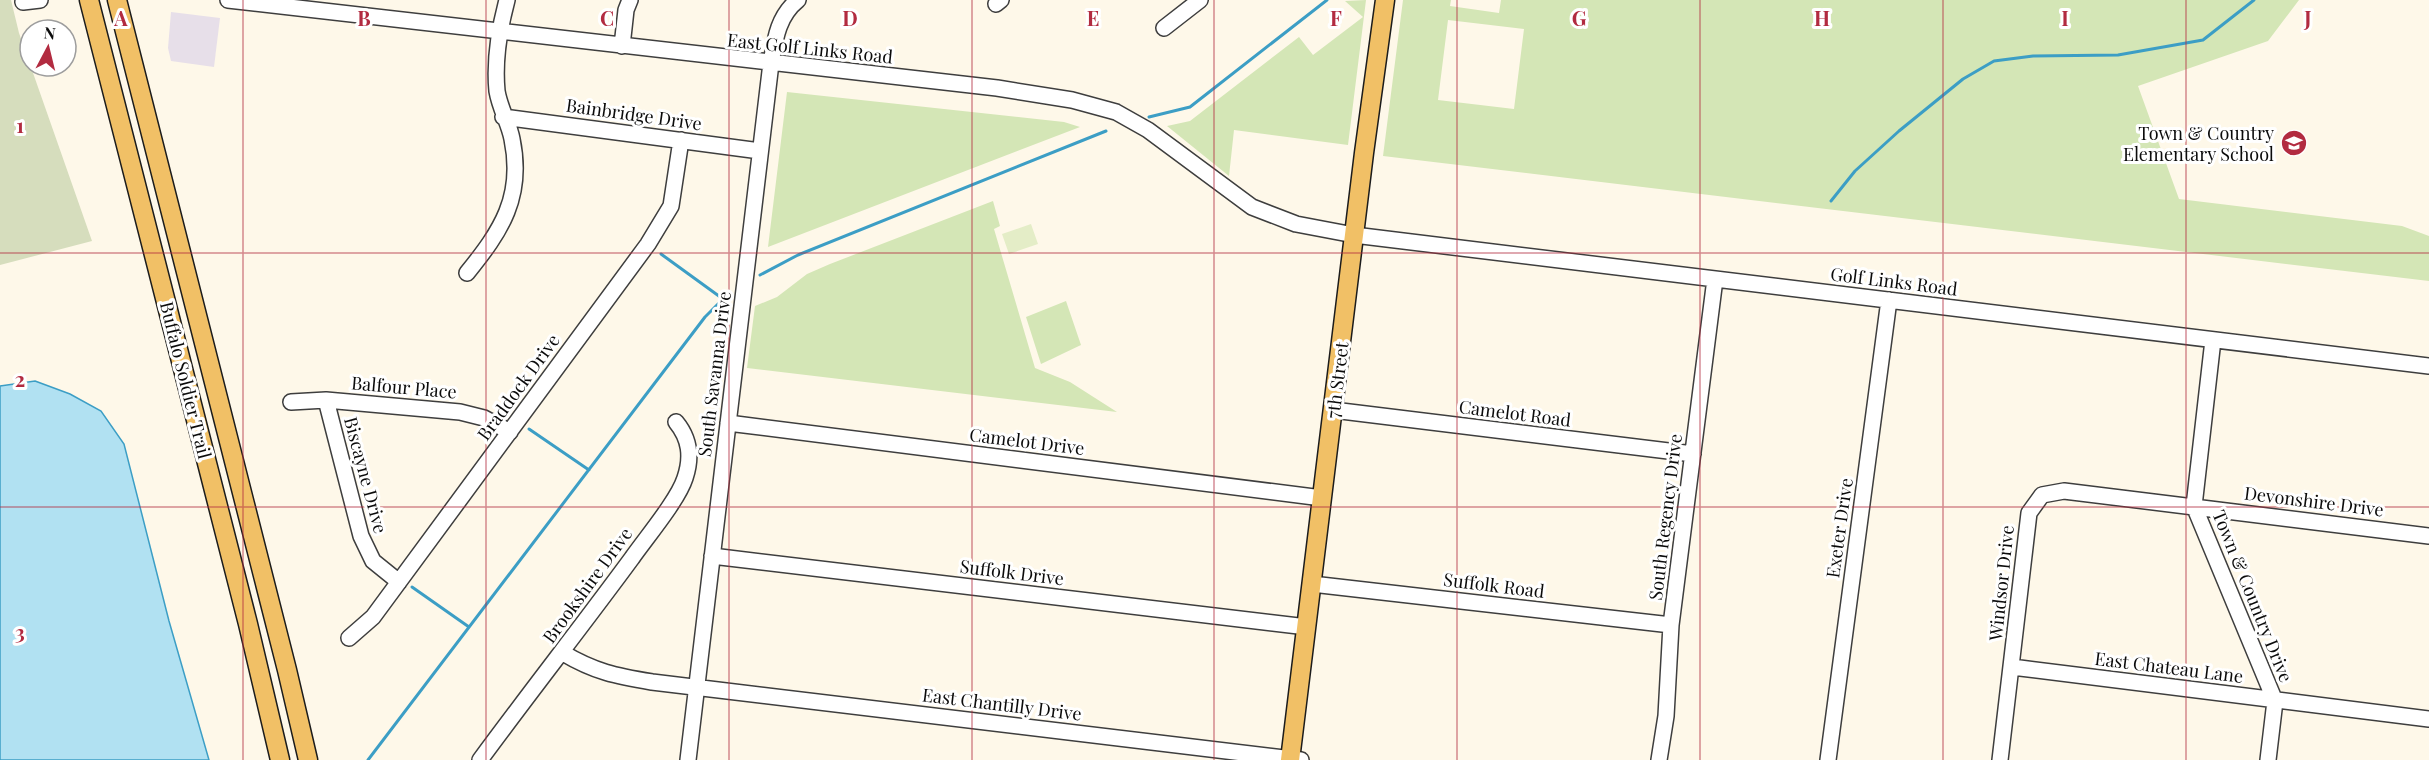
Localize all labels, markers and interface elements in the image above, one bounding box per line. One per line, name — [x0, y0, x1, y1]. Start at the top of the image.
text: A — [113, 4, 128, 31]
text: B — [357, 4, 371, 31]
text: C — [600, 4, 614, 31]
text: D — [842, 4, 858, 31]
text: E — [1087, 4, 1099, 31]
text: F — [1330, 4, 1342, 31]
text: G — [1572, 4, 1587, 31]
text: H — [1814, 4, 1830, 31]
text: I — [2061, 4, 2069, 31]
text: J — [2303, 4, 2312, 31]
north arrow — [18, 18, 78, 78]
text: N — [43, 21, 57, 44]
street label: East Golf Links Road — [726, 27, 895, 69]
street label: Bainbridge Drive — [564, 93, 704, 135]
text: 1 — [16, 111, 24, 138]
place label: Town & Country Elementary School — [2123, 121, 2274, 166]
school or university icon: Town & Country Elementary School — [2279, 128, 2309, 158]
street label: Golf Links Road — [1829, 261, 1959, 301]
street label: South Savanna Drive — [692, 290, 736, 458]
street label: Buffalo Soldier Trail — [155, 299, 217, 461]
street label: Braddock Drive — [471, 329, 565, 445]
street label: 7th Street — [1320, 340, 1354, 420]
text: 2 — [15, 365, 25, 392]
street label: Balfour Place — [350, 370, 458, 404]
street label: Camelot Road — [1458, 394, 1573, 432]
street label: Biscayne Drive — [339, 414, 393, 536]
street label: Camelot Drive — [968, 422, 1086, 460]
street label: South Regency Drive — [1643, 433, 1687, 601]
street label: Exeter Drive — [1820, 476, 1858, 580]
street label: Devonshire Drive — [2243, 481, 2385, 521]
street label: Town & Country Drive — [2207, 506, 2299, 686]
street label: Brookshire Drive — [537, 522, 637, 648]
street label: Windsor Drive — [1983, 524, 2019, 643]
street label: Suffolk Drive — [959, 554, 1065, 590]
street label: Suffolk Road — [1442, 567, 1546, 603]
text: 3 — [15, 618, 25, 645]
street label: East Chateau Lane — [2093, 646, 2245, 688]
street label: East Chantilly Drive — [921, 682, 1083, 726]

